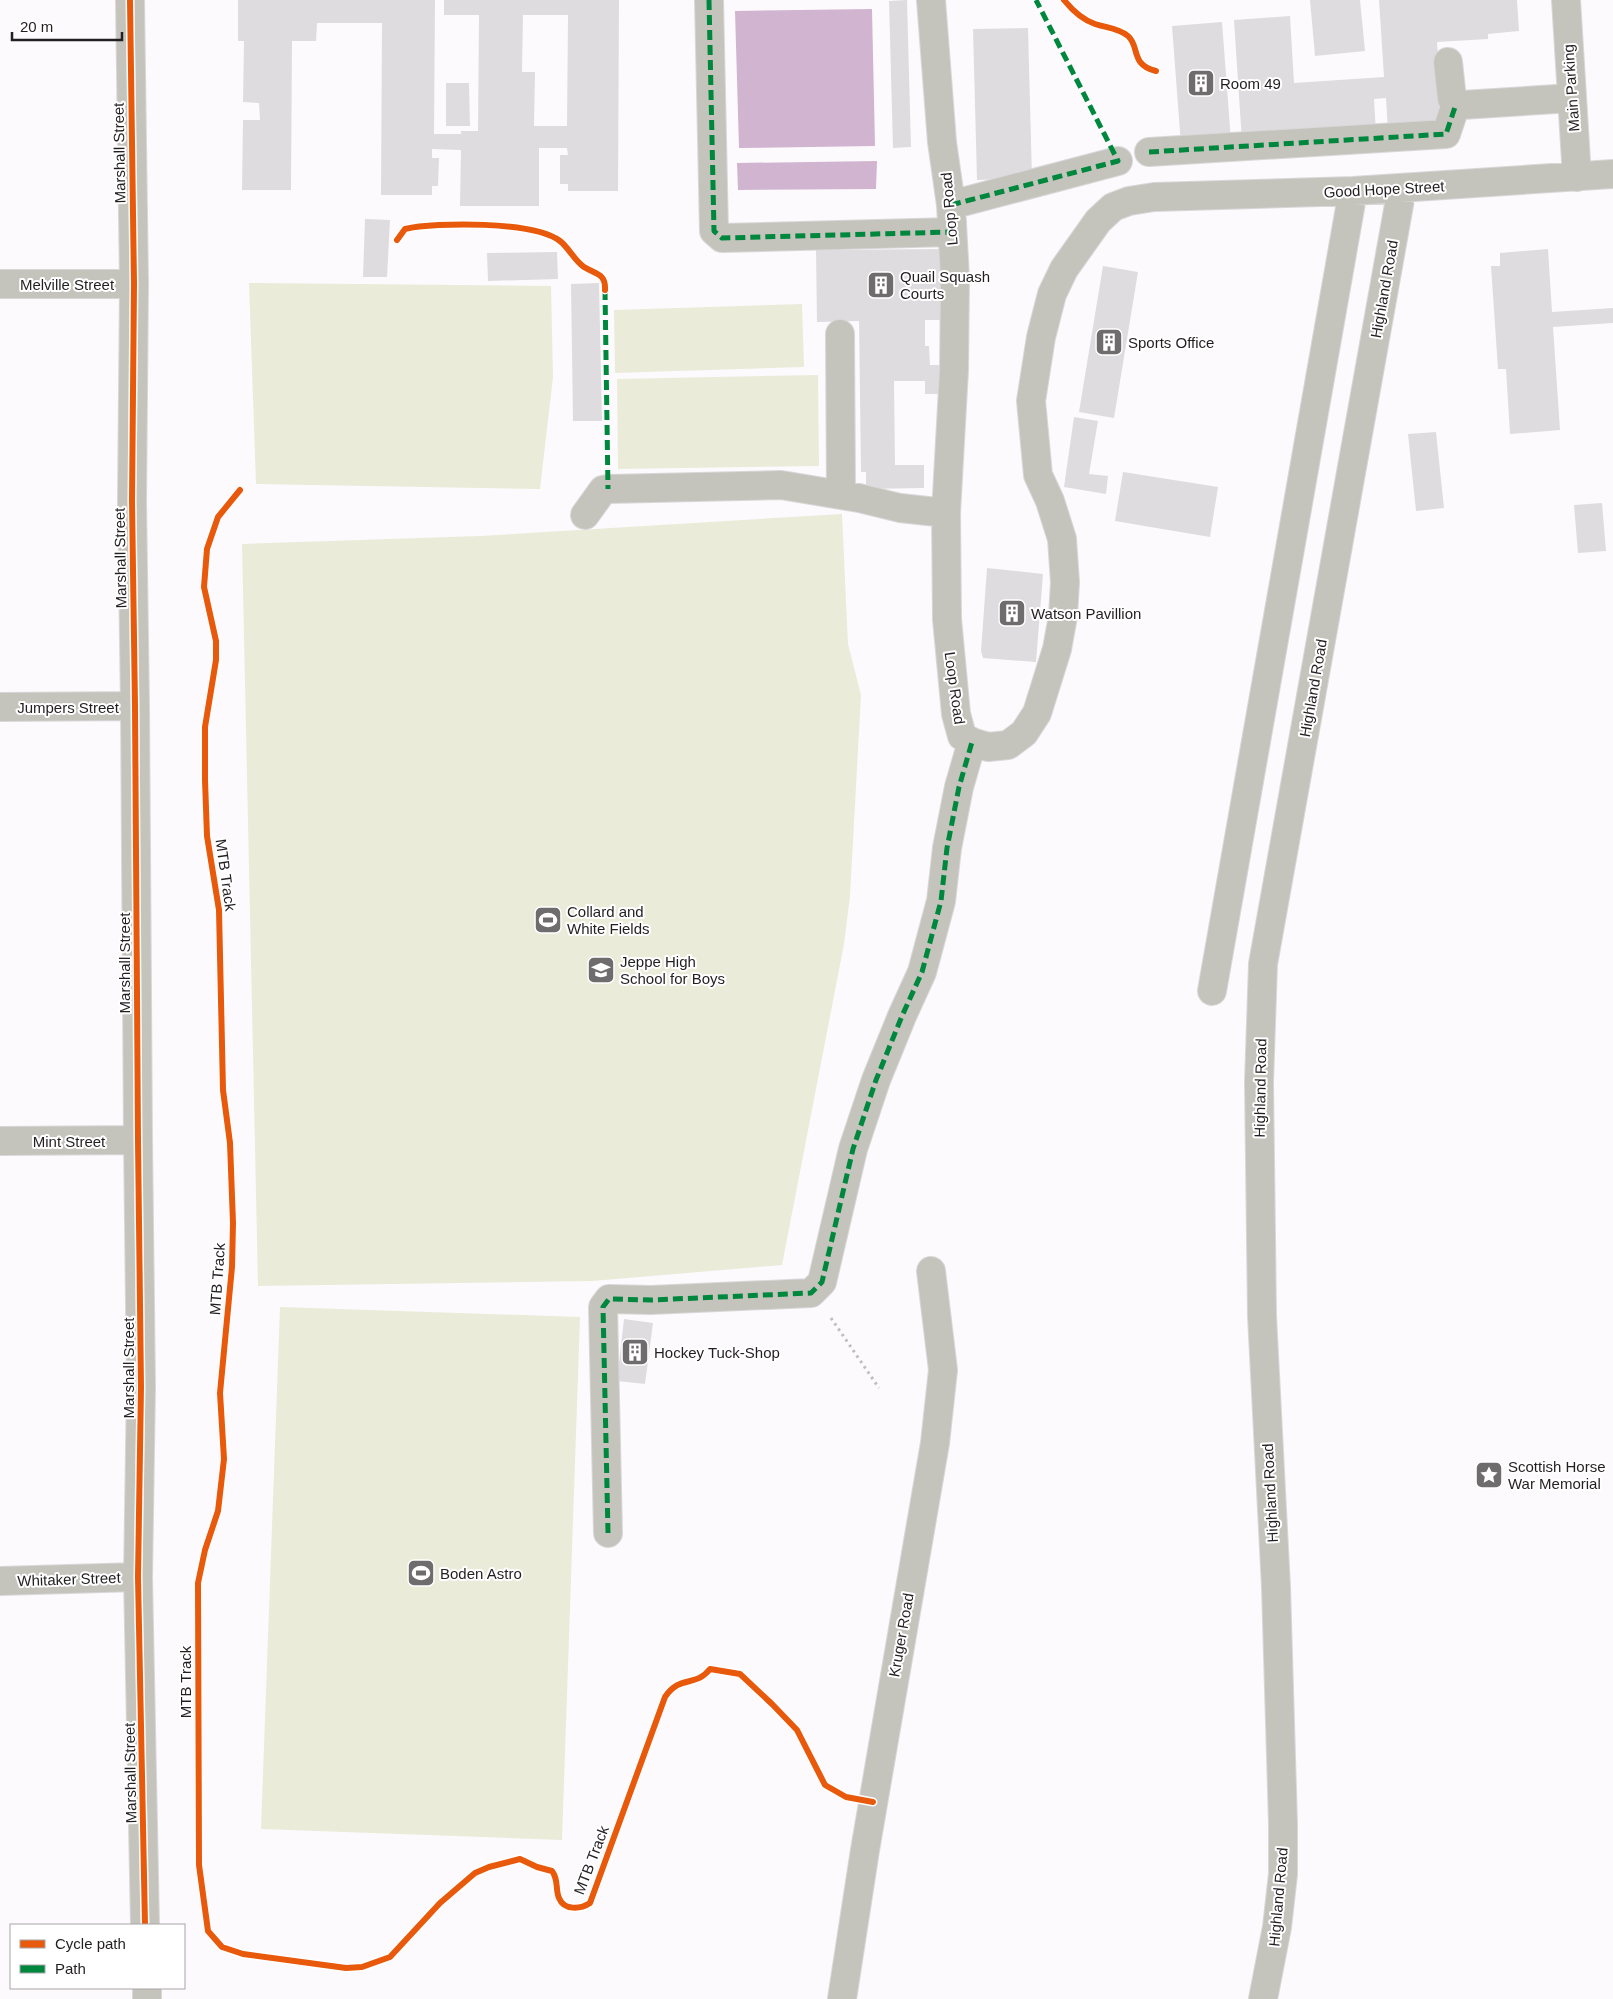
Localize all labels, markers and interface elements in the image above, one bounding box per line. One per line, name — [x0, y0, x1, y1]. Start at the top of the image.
scale bar — [12, 10, 122, 42]
text: 20 m — [20, 18, 53, 35]
street label: Main Parking — [1559, 44, 1583, 132]
building icon: Room 49 — [1186, 68, 1216, 98]
place label: Room 49 — [1220, 75, 1281, 92]
street label: Marshall Street — [110, 102, 128, 204]
street label: Loop Road — [937, 172, 961, 246]
street label: Good Hope Street — [1323, 177, 1446, 201]
street label: Highland Road — [1367, 239, 1401, 339]
place label: Quail Squash Courts — [900, 268, 990, 302]
building icon: Quail Squash Courts — [866, 270, 896, 300]
street label: Melville Street — [20, 276, 115, 293]
building icon: Sports Office — [1094, 327, 1124, 357]
place label: Sports Office — [1128, 334, 1214, 351]
street label: Marshall Street — [111, 507, 129, 609]
building icon: Watson Pavillion — [997, 598, 1027, 628]
place label: Watson Pavillion — [1031, 605, 1141, 622]
street label: Highland Road — [1296, 638, 1330, 738]
street label: Loop Road — [941, 650, 969, 726]
street label: Jumpers Street — [17, 699, 120, 716]
street label: MTB Track — [213, 838, 240, 913]
place label: Collard and White Fields — [567, 903, 650, 937]
sports icon: Collard and White Fields — [533, 905, 563, 935]
street label: Marshall Street — [116, 912, 133, 1013]
place label: Jeppe High School for Boys — [620, 953, 725, 987]
school or university icon: Jeppe High School for Boys — [586, 955, 616, 985]
street label: Highland Road — [1251, 1038, 1269, 1138]
street label: Mint Street — [33, 1133, 106, 1150]
street label: MTB Track — [206, 1242, 228, 1316]
street label: Marshall Street — [120, 1317, 137, 1418]
building icon: Hockey Tuck-Shop — [620, 1337, 650, 1367]
place label: Hockey Tuck-Shop — [654, 1344, 780, 1361]
street label: Highland Road — [1259, 1443, 1281, 1543]
place label: Scottish Horse War Memorial — [1508, 1458, 1606, 1492]
place icon: Scottish Horse War Memorial — [1474, 1460, 1504, 1490]
sports icon: Boden Astro — [406, 1558, 436, 1588]
place label: Boden Astro — [440, 1565, 522, 1582]
street label: Whitaker Street — [17, 1569, 122, 1589]
street label: Kruger Road — [885, 1592, 917, 1678]
street label: MTB Track — [177, 1645, 194, 1718]
street label: Marshall Street — [121, 1722, 139, 1824]
street label: MTB Track — [570, 1823, 612, 1897]
street label: Highland Road — [1265, 1847, 1291, 1947]
legend — [10, 1924, 185, 1989]
text: Cycle path — [55, 1935, 126, 1952]
text: Path — [55, 1960, 86, 1977]

